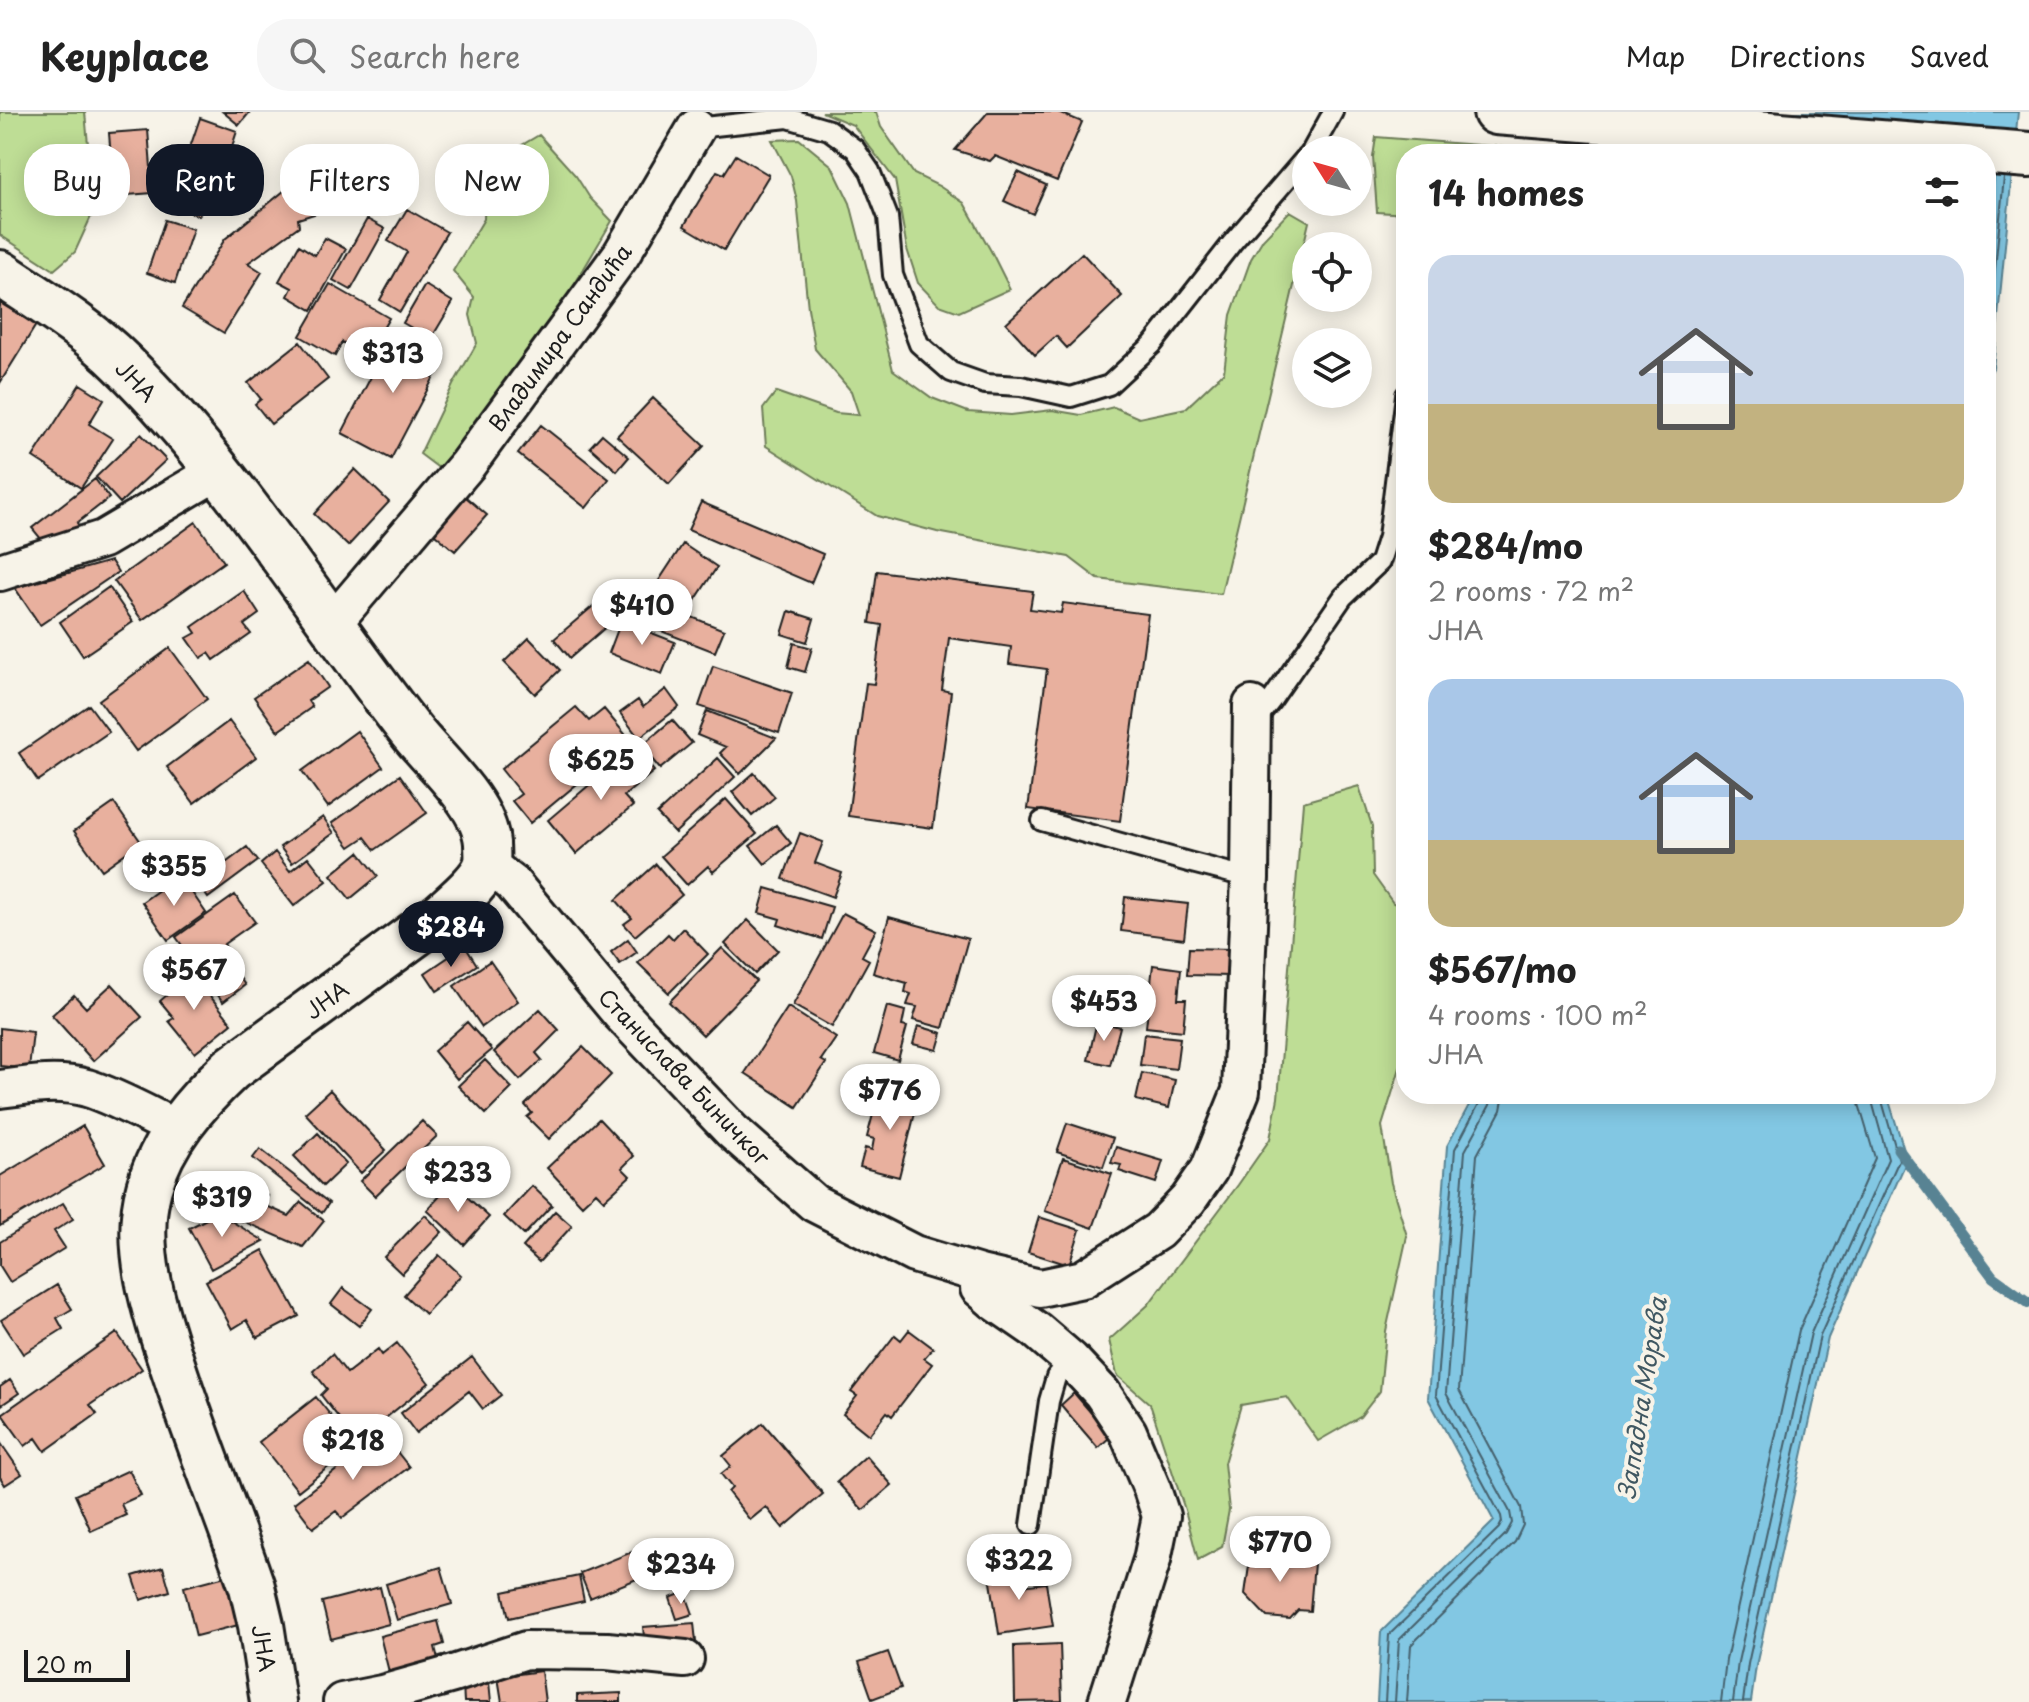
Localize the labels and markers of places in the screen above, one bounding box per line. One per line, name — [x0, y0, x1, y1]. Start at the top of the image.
pin: $313 — [346, 327, 440, 395]
pin: $410 — [595, 579, 689, 647]
pin: $625 — [554, 734, 648, 802]
pin: $355 — [127, 840, 221, 908]
pin: $284 — [404, 901, 498, 969]
pin: $567 — [147, 944, 241, 1012]
pin: $453 — [1057, 975, 1151, 1043]
pin: $776 — [843, 1064, 937, 1132]
pin: $233 — [411, 1146, 505, 1214]
pin: $319 — [175, 1171, 269, 1239]
pin: $218 — [306, 1414, 400, 1482]
pin: $770 — [1233, 1516, 1327, 1584]
pin: $322 — [972, 1534, 1066, 1602]
pin: $234 — [634, 1538, 728, 1606]

